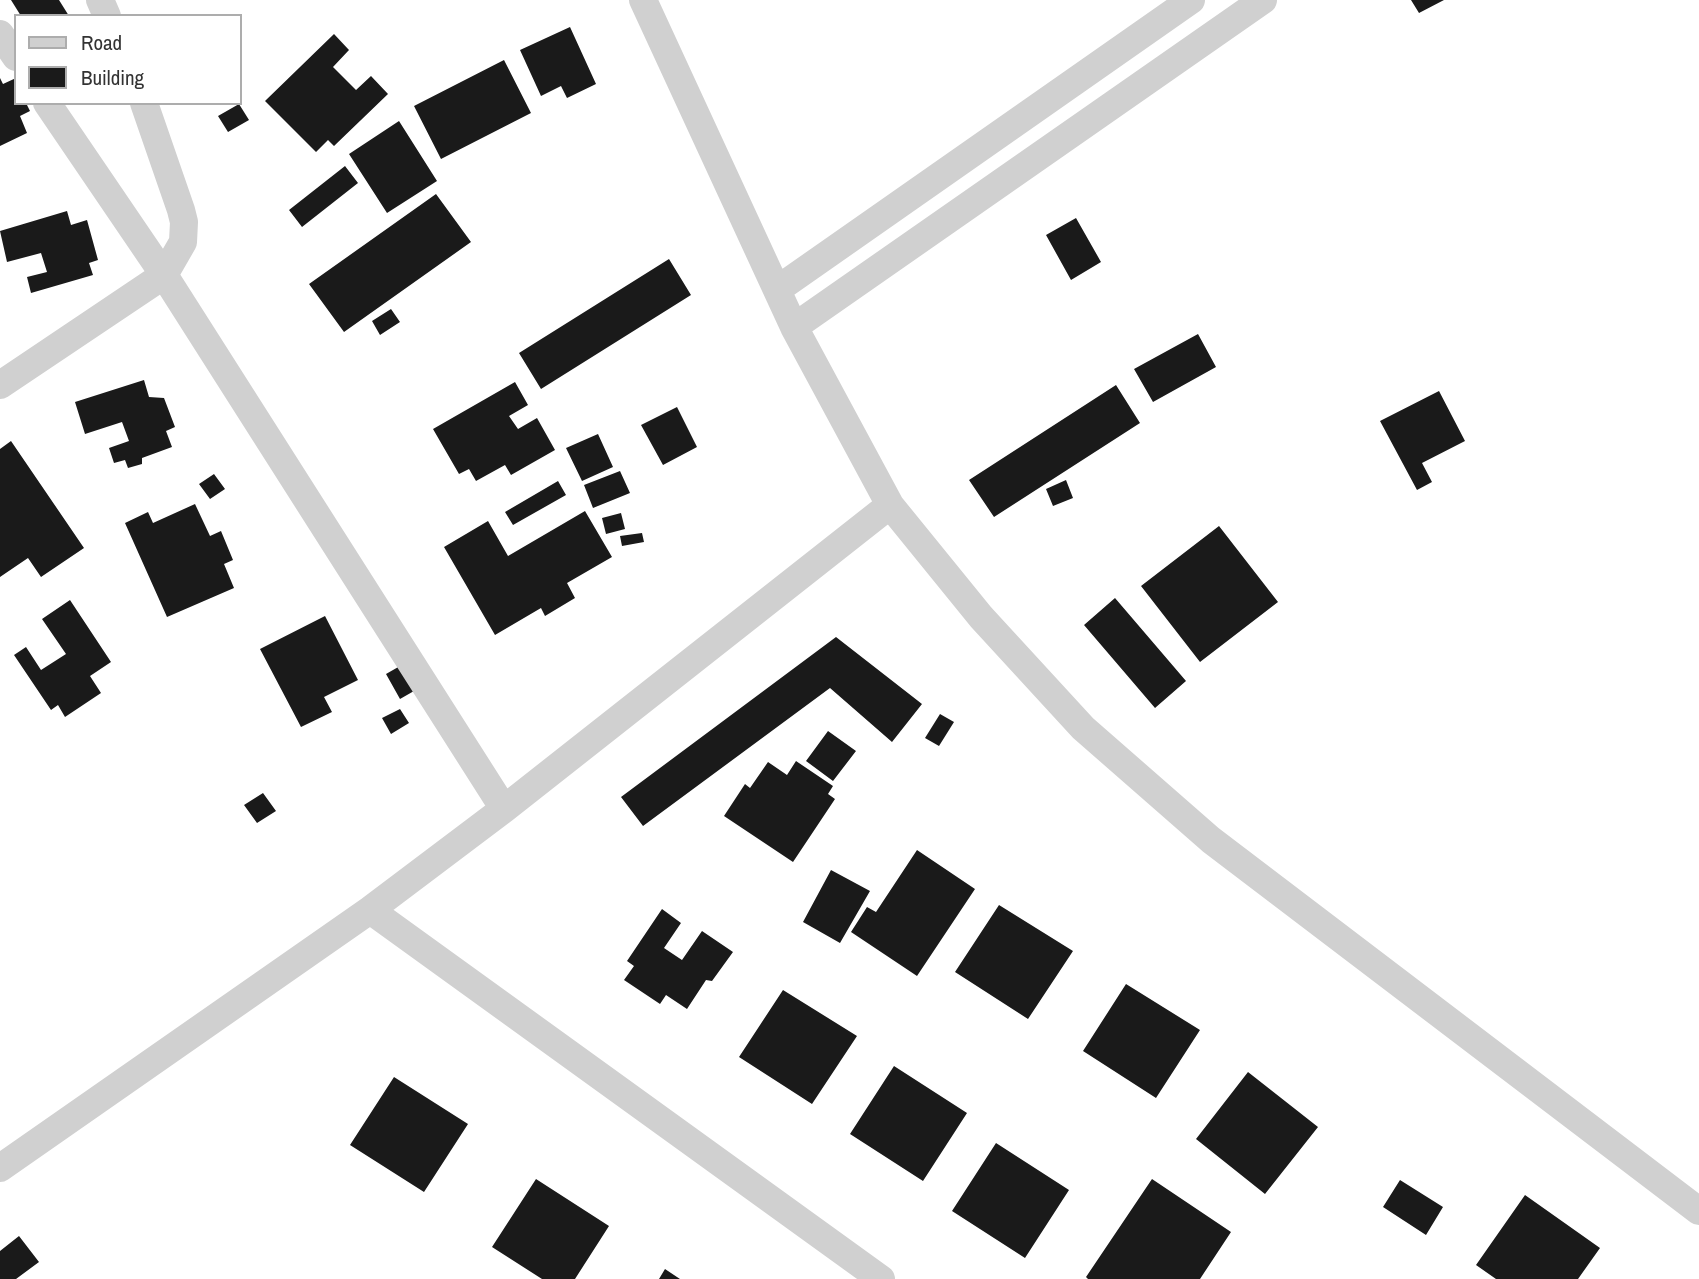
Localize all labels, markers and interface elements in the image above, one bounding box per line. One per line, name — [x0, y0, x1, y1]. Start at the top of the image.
legend — [14, 14, 242, 105]
text: Road — [81, 28, 122, 57]
text: Building — [81, 63, 144, 92]

